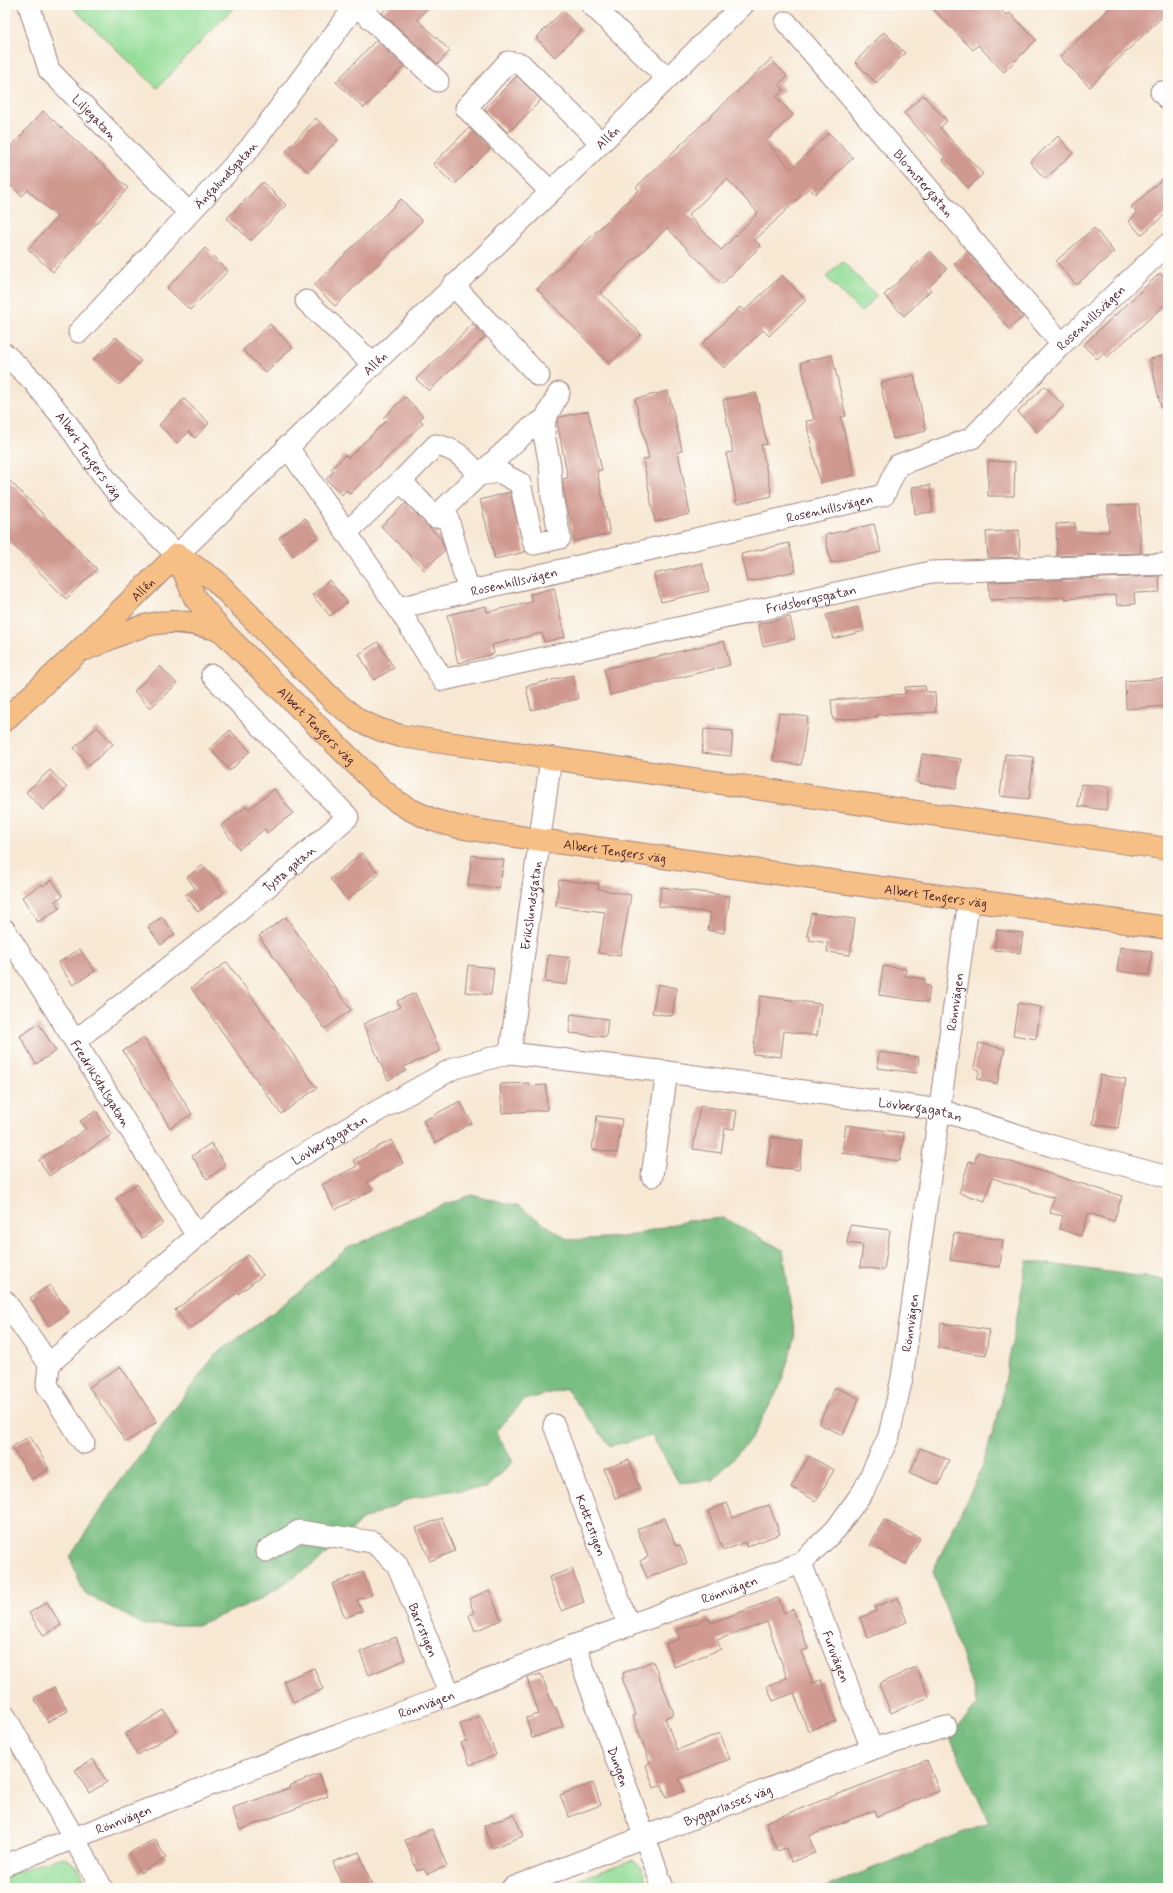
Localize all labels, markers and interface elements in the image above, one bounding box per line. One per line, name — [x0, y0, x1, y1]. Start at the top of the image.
street label: Liljegatan — [68, 91, 120, 145]
street label: Allén — [592, 123, 624, 154]
street label: Ängalundsgatan — [191, 138, 262, 213]
street label: Blomstergatan — [889, 146, 957, 221]
street label: Rosenhillsvägen — [1053, 282, 1129, 355]
street label: Allén — [360, 348, 391, 380]
street label: Albert Tengers väg — [51, 409, 125, 503]
street label: Rosenhillsvägen — [785, 491, 875, 527]
street label: Rosenhillsvägen — [469, 564, 559, 601]
street label: Allén — [128, 574, 159, 606]
street label: Fridsborgsgatan — [764, 582, 858, 618]
street label: Albert Tengers väg — [273, 684, 359, 769]
street label: Albert Tengers väg — [562, 836, 667, 868]
street label: Tysta gatan — [260, 842, 320, 897]
street label: Erikslundsgatan — [517, 860, 547, 951]
street label: Albert Tengers väg — [883, 881, 988, 913]
street label: Rönnvägen — [944, 972, 969, 1032]
street label: Fredriksdalsgatan — [66, 1037, 134, 1131]
street label: Lövbergagatan — [877, 1094, 964, 1127]
street label: Lövbergagatan — [289, 1111, 371, 1170]
street label: Rönnvägen — [899, 1293, 924, 1353]
street label: Kottestigen — [571, 1493, 609, 1559]
street label: Rönnvägen — [699, 1573, 760, 1608]
street label: Barrstigen — [404, 1601, 441, 1660]
street label: Furuvägen — [818, 1629, 853, 1685]
street label: Rönnvägen — [396, 1687, 457, 1723]
street label: Dungen — [603, 1745, 633, 1789]
street label: Byggarlasses väg — [682, 1782, 774, 1831]
street label: Rönnvägen — [93, 1802, 154, 1839]

